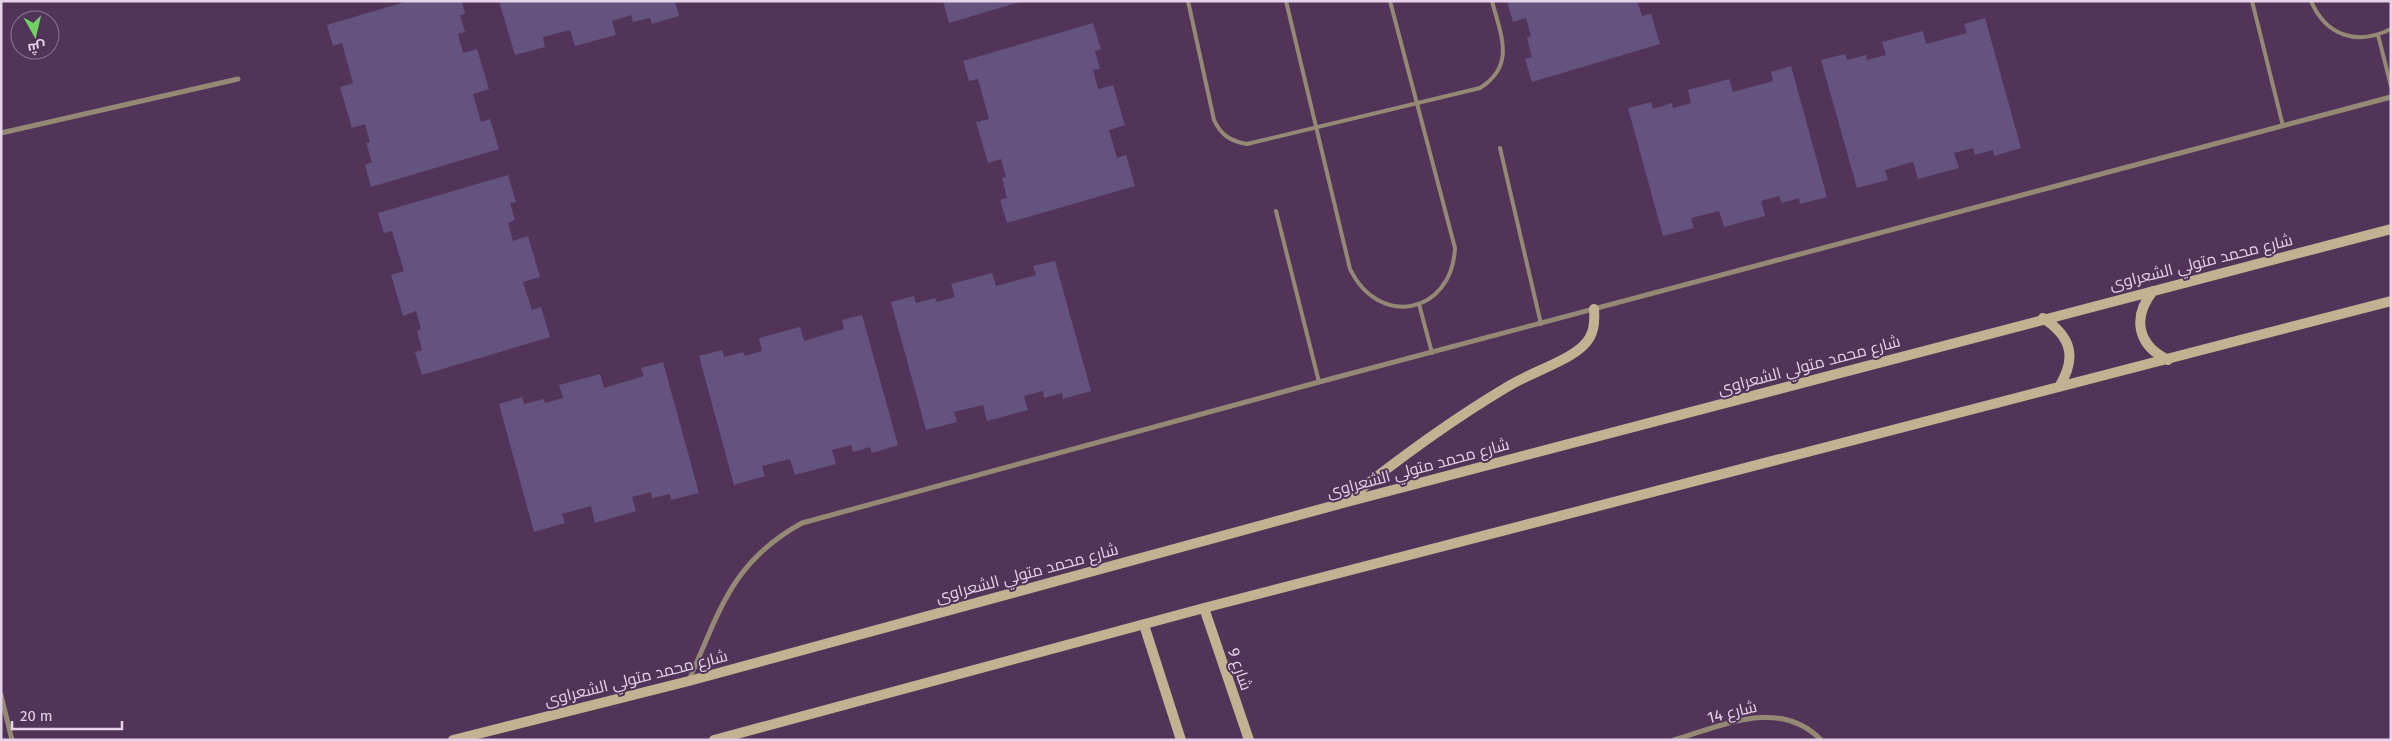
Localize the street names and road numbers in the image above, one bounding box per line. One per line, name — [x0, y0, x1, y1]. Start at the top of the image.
street label: شارع محمد متولي الشعراوى — [2107, 230, 2296, 298]
street label: شارع محمد متولي الشعراوى — [1716, 331, 1903, 402]
street label: شارع محمد متولي الشعراوى — [1325, 434, 1512, 505]
street label: شارع محمد متولي الشعراوى — [934, 539, 1121, 610]
street label: شارع 9 — [1222, 645, 1256, 693]
street label: شارع محمد متولي الشعراوى — [542, 646, 731, 714]
street label: شارع 14 — [1705, 697, 1759, 729]

